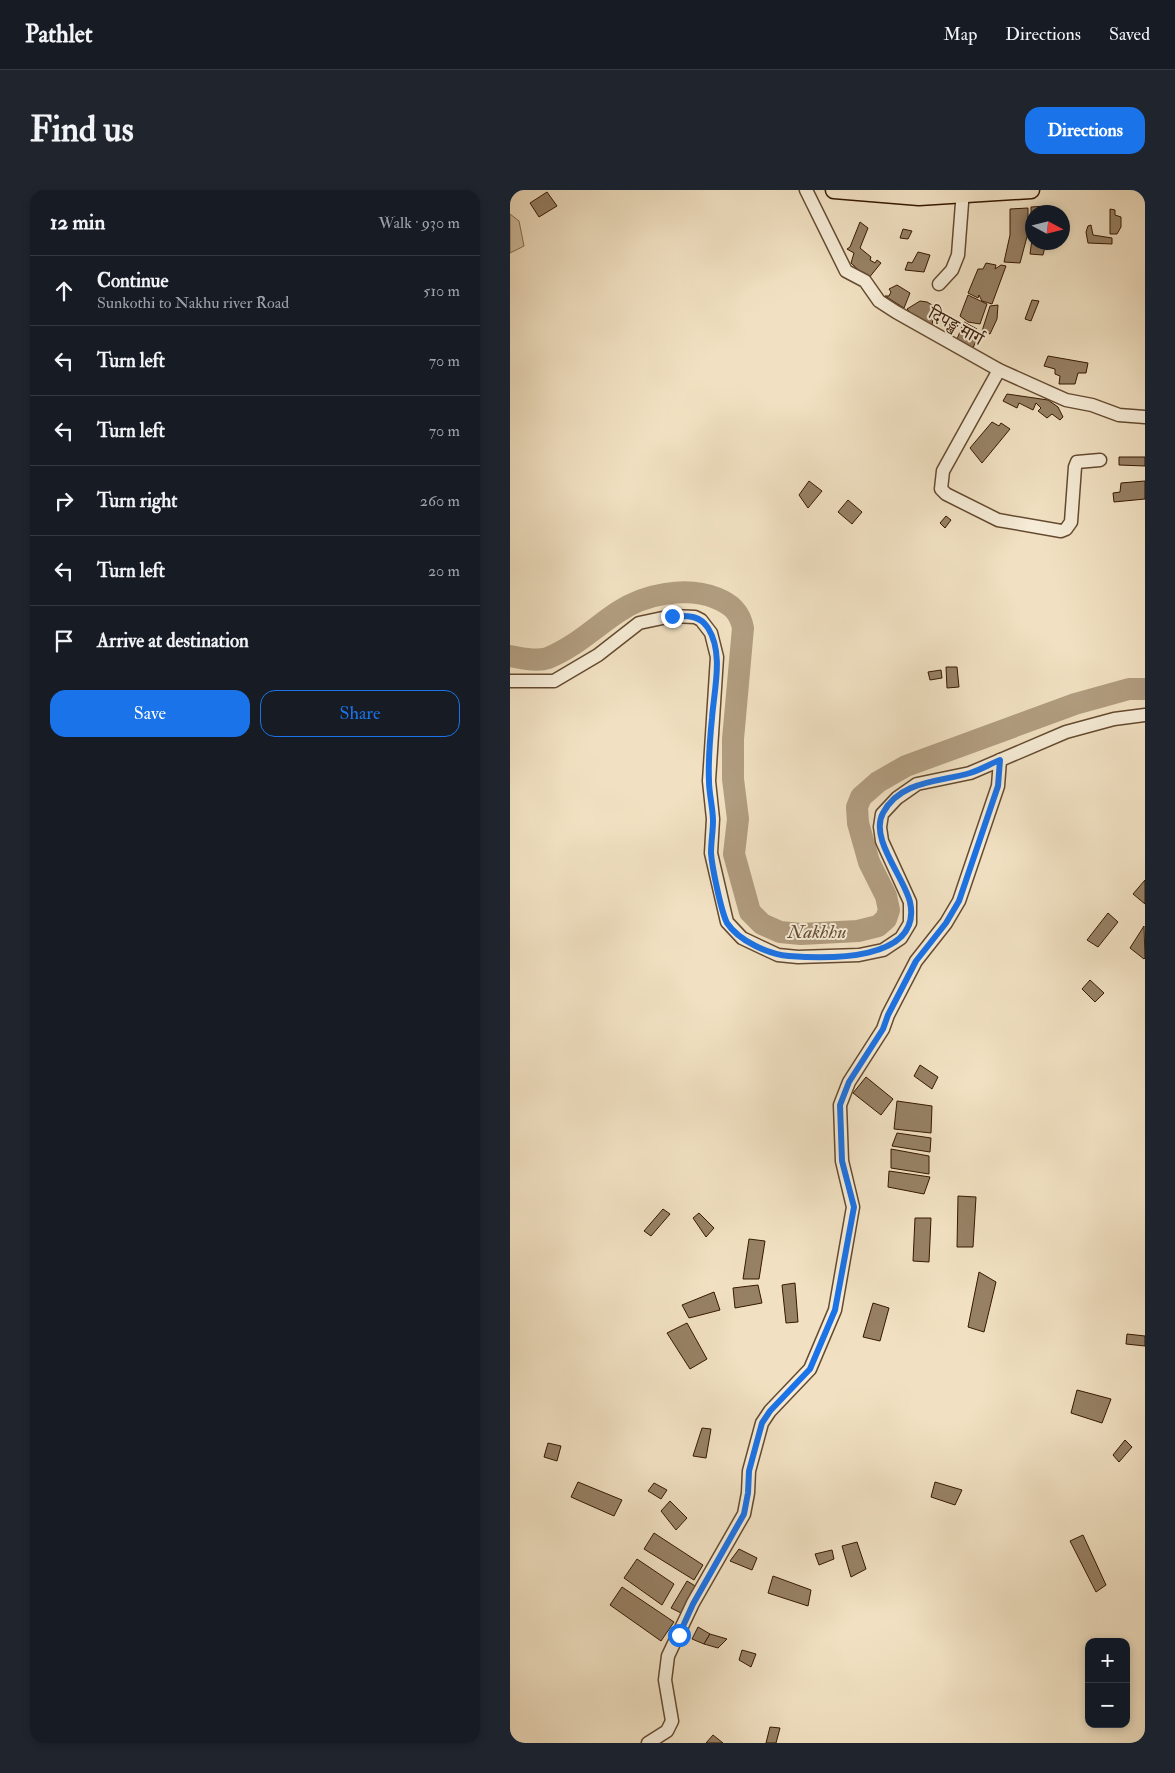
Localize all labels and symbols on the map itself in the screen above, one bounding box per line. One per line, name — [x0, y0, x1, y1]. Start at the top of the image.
north arrow — [1025, 205, 1070, 250]
street label: दिपङ्ख मार्ग — [923, 301, 989, 352]
route end — [661, 605, 684, 628]
water label: Nakhhu — [787, 920, 846, 944]
route start — [668, 1624, 691, 1647]

